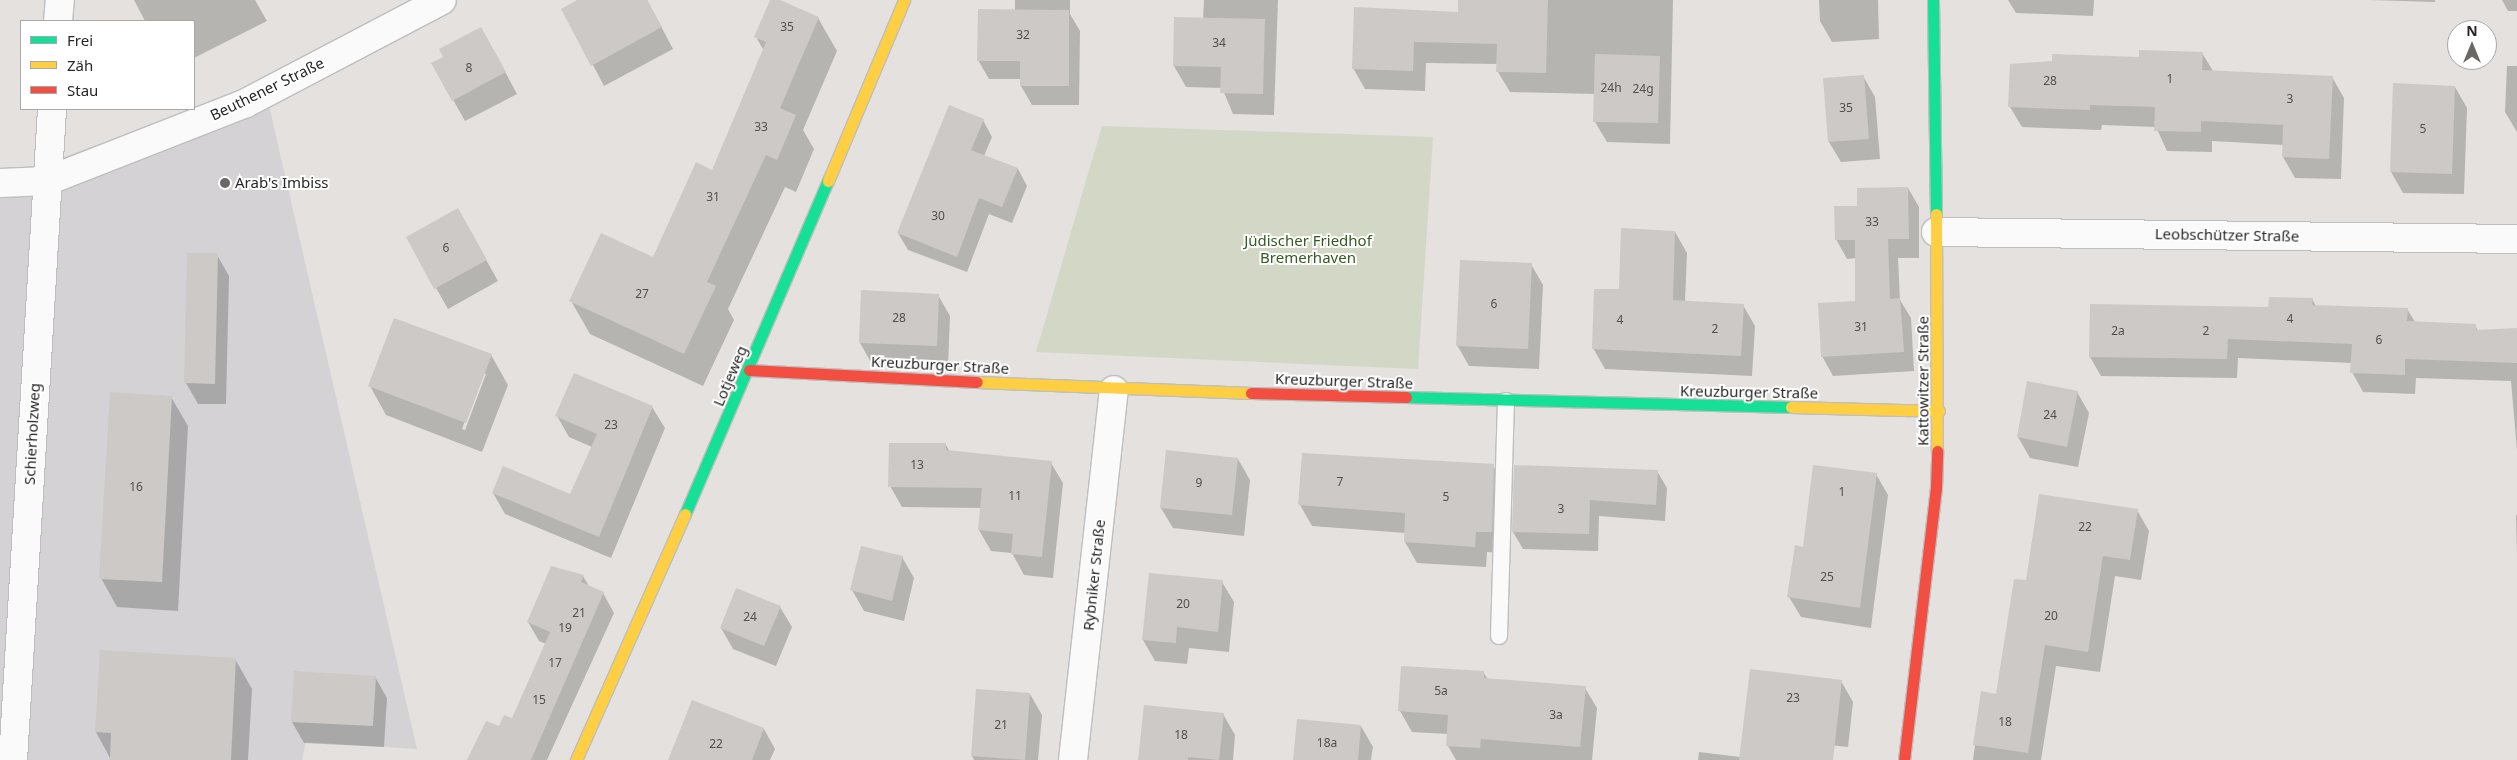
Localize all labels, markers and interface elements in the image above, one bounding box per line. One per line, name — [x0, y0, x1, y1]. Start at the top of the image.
legend — [20, 20, 195, 110]
house number: 35 — [780, 20, 794, 34]
north arrow — [2447, 20, 2497, 70]
text: N — [2466, 21, 2478, 40]
house number: 32 — [1016, 28, 1030, 42]
text: Frei — [67, 30, 93, 50]
house number: 34 — [1212, 36, 1226, 50]
street label: Beuthener Straße — [207, 54, 327, 124]
text: Zäh — [67, 55, 93, 75]
house number: 8 — [466, 61, 472, 75]
house number: 1 — [2167, 72, 2173, 86]
house number: 28 — [2043, 74, 2057, 88]
text: Stau — [67, 80, 98, 100]
house number: 24h — [1600, 81, 1622, 95]
house number: 24g — [1632, 82, 1654, 96]
house number: 3 — [2287, 92, 2293, 106]
house number: 35 — [1839, 101, 1853, 115]
house number: 33 — [754, 120, 768, 134]
house number: 5 — [2420, 122, 2426, 136]
place label: Arab's Imbiss — [235, 174, 329, 192]
marker: Arab's Imbiss — [219, 177, 231, 189]
house number: 31 — [706, 190, 720, 204]
house number: 30 — [931, 209, 945, 223]
house number: 33 — [1865, 215, 1879, 229]
street label: Leobschützer Straße — [2155, 225, 2299, 245]
park label: Jüdischer Friedhof Bremerhaven — [1244, 231, 1372, 266]
house number: 6 — [443, 241, 449, 255]
house number: 27 — [635, 287, 649, 301]
house number: 6 — [1491, 297, 1497, 311]
house number: 28 — [892, 311, 906, 325]
house number: 4 — [2287, 312, 2293, 326]
house number: 4 — [1617, 313, 1623, 327]
street label: Kattowitzer Straße — [1914, 316, 1932, 446]
house number: 31 — [1854, 320, 1868, 334]
house number: 2 — [1712, 322, 1718, 336]
house number: 2a — [2111, 324, 2125, 338]
house number: 2 — [2203, 324, 2209, 338]
house number: 6 — [2376, 333, 2382, 347]
street label: Lotjeweg — [709, 343, 751, 409]
street label: Kreuzburger Straße — [871, 352, 1009, 378]
street label: Kreuzburger Straße — [1275, 370, 1413, 392]
street label: Kreuzburger Straße — [1680, 382, 1818, 402]
street label: Schierholzweg — [20, 383, 44, 485]
house number: 24 — [2043, 408, 2057, 422]
house number: 23 — [604, 418, 618, 432]
house number: 13 — [910, 458, 924, 472]
house number: 7 — [1337, 475, 1343, 489]
house number: 9 — [1196, 476, 1202, 490]
house number: 16 — [129, 480, 143, 494]
house number: 1 — [1839, 485, 1845, 499]
house number: 11 — [1008, 489, 1022, 503]
house number: 5 — [1443, 490, 1449, 504]
house number: 3 — [1558, 502, 1564, 516]
street label: Rybniker Straße — [1079, 518, 1109, 632]
house number: 22 — [2078, 520, 2092, 534]
house number: 25 — [1820, 570, 1834, 584]
house number: 20 — [1176, 597, 1190, 611]
house number: 21 — [572, 606, 586, 620]
house number: 20 — [2044, 609, 2058, 623]
house number: 24 — [743, 610, 757, 624]
house number: 19 — [558, 621, 572, 635]
house number: 17 — [548, 656, 562, 670]
house number: 5a — [1434, 684, 1448, 698]
house number: 23 — [1786, 691, 1800, 705]
house number: 15 — [532, 693, 546, 707]
house number: 3a — [1549, 708, 1563, 722]
house number: 18 — [1998, 715, 2012, 729]
house number: 21 — [994, 718, 1008, 732]
house number: 18 — [1174, 728, 1188, 742]
house number: 18a — [1317, 736, 1337, 750]
house number: 22 — [709, 737, 723, 751]

